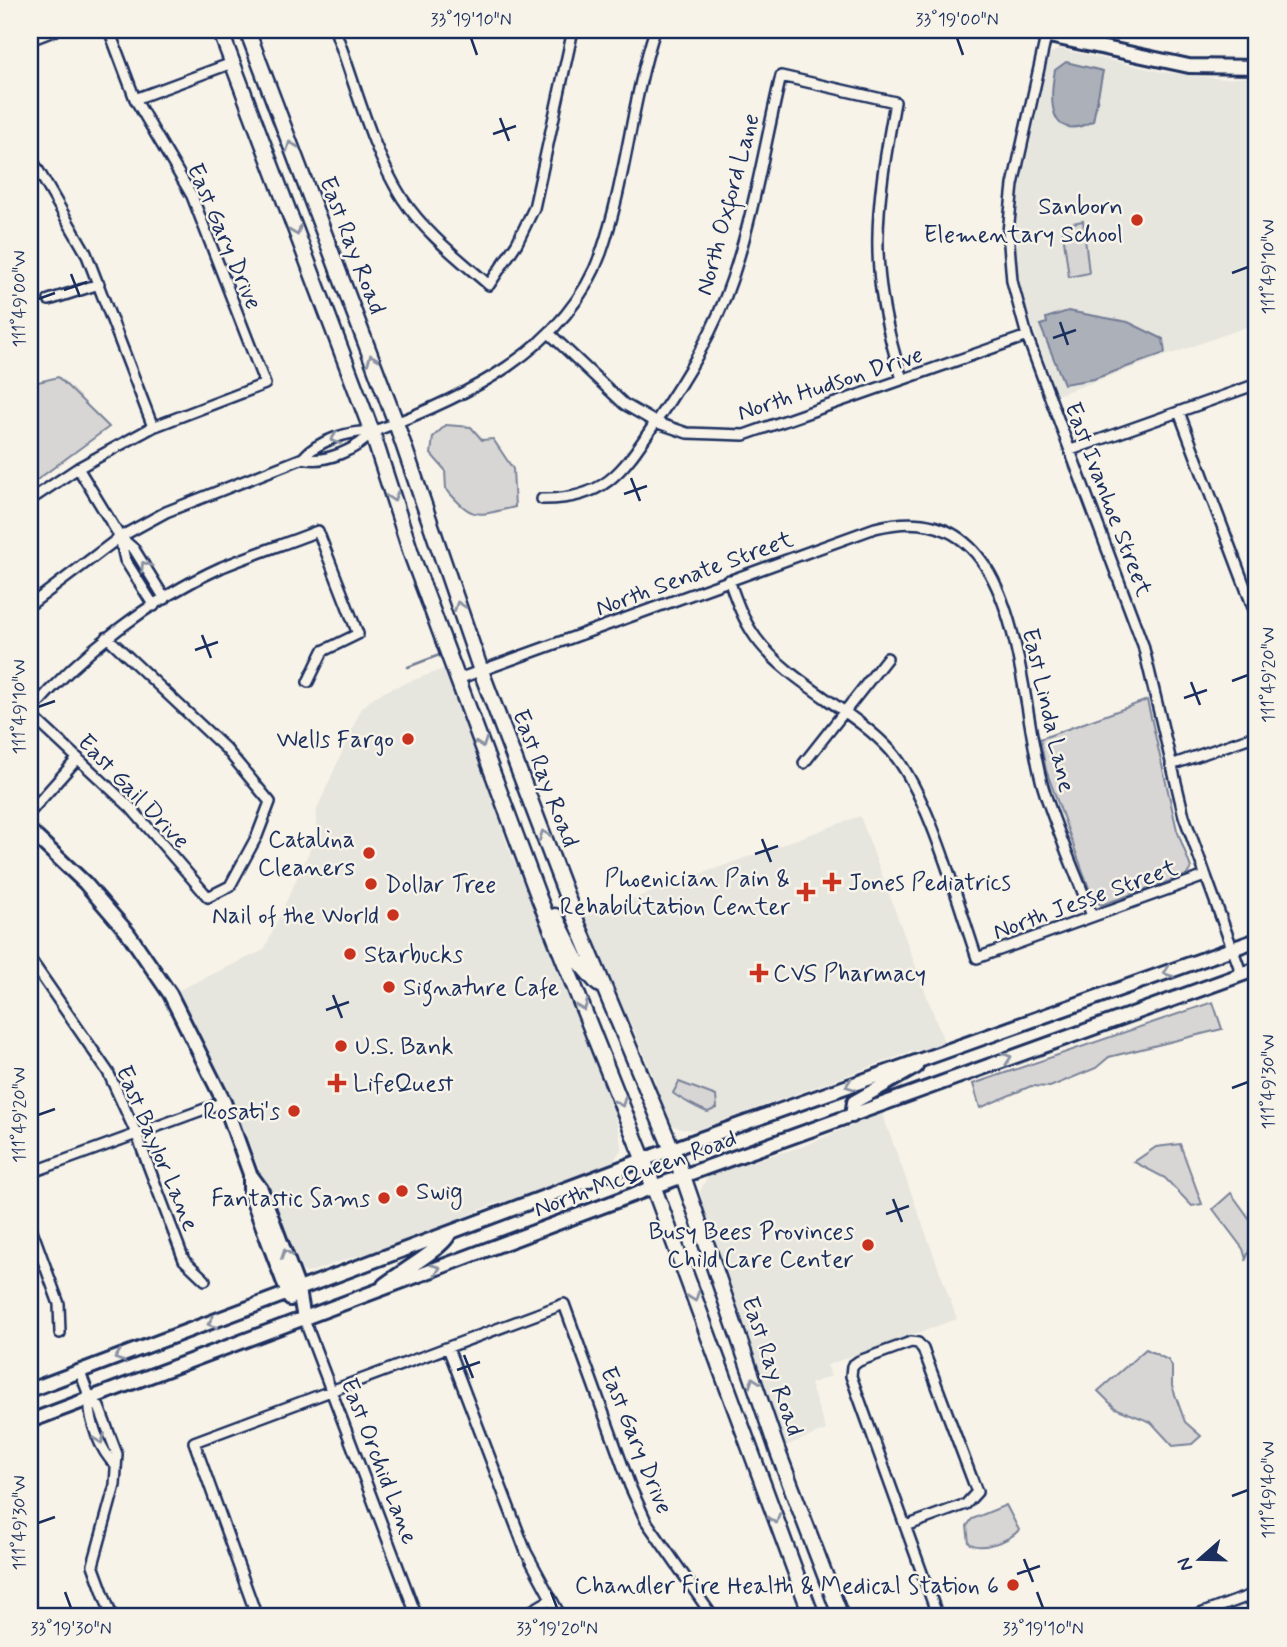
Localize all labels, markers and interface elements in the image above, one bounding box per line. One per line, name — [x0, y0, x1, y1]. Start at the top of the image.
text: 33°19'10"N — [430, 8, 512, 32]
text: 33°19'00"N — [915, 8, 999, 32]
street label: North Oxford Lane — [689, 110, 770, 299]
one-way arrow — [286, 140, 300, 152]
street label: East Gary Drive — [179, 159, 268, 315]
street label: East Ray Road — [311, 172, 392, 319]
place label: Sanborn Elementary School — [924, 192, 1123, 251]
marker: Sanborn Elementary School — [1129, 212, 1145, 228]
text: 111°49'10"W — [1257, 219, 1281, 315]
one-way arrow — [288, 224, 302, 237]
text: 111°49'00"W — [8, 250, 32, 348]
street label: North Hudson Drive — [734, 340, 927, 429]
one-way arrow — [366, 353, 380, 365]
street label: East Ivanhoe Street — [1056, 398, 1159, 601]
one-way arrow — [330, 431, 342, 445]
one-way arrow — [385, 490, 399, 502]
street label: North Senate Street — [591, 524, 798, 625]
one-way arrow — [140, 561, 153, 574]
one-way arrow — [453, 601, 467, 613]
street label: East Linda Lane — [1014, 625, 1082, 796]
text: 111°49'20"W — [1257, 627, 1281, 723]
text: 111°49'10"W — [8, 659, 32, 755]
street label: East Ray Road — [504, 705, 585, 852]
place label: Wells Fargo — [276, 725, 394, 756]
street label: East Gail Drive — [70, 728, 196, 856]
marker: Wells Fargo — [400, 731, 416, 747]
one-way arrow — [474, 737, 488, 749]
place label: Catalina Cleaners — [258, 825, 355, 884]
one-way arrow — [538, 830, 552, 842]
marker: Catalina Cleaners — [361, 845, 377, 861]
street label: North Jesse Street — [989, 853, 1182, 948]
place label: Phoenician Pain & Rehabilitation Center — [560, 864, 790, 923]
place label: Jones Pediatrics — [848, 868, 1011, 899]
place label: Dollar Tree — [385, 870, 496, 901]
marker: Jones Pediatrics — [822, 872, 842, 892]
marker: Dollar Tree — [363, 876, 379, 892]
marker: Phoenician Pain & Rehabilitation Center — [796, 882, 816, 902]
place label: Nail of the World — [212, 901, 379, 932]
marker: Nail of the World — [385, 907, 401, 923]
place label: Starbucks — [364, 940, 463, 971]
marker: Starbucks — [342, 946, 358, 962]
place label: CVS Pharmacy — [773, 959, 926, 990]
one-way arrow — [1162, 964, 1174, 978]
marker: CVS Pharmacy — [751, 965, 767, 981]
place label: Signature Cafe — [403, 973, 559, 1007]
marker: Signature Cafe — [381, 979, 397, 995]
one-way arrow — [574, 1000, 588, 1012]
place label: U.S. Bank — [355, 1032, 453, 1063]
text: 111°49'30"W — [1257, 1034, 1281, 1130]
marker: U.S. Bank — [333, 1038, 349, 1054]
one-way arrow — [1000, 1053, 1012, 1067]
street label: East Baylor Lane — [108, 1061, 206, 1236]
text: 111°49'20"W — [8, 1067, 32, 1163]
place label: LifeQuest — [353, 1069, 454, 1100]
marker: LifeQuest — [327, 1073, 347, 1093]
one-way arrow — [844, 1077, 856, 1091]
one-way arrow — [612, 1095, 626, 1107]
place label: Rosati's — [203, 1097, 280, 1128]
marker: Rosati's — [286, 1103, 302, 1119]
street label: North McQueen Road — [530, 1123, 741, 1225]
place label: Swig — [416, 1177, 463, 1210]
marker: Swig — [394, 1183, 410, 1199]
place label: Fantastic Sams — [211, 1184, 370, 1215]
marker: Fantastic Sams — [376, 1190, 392, 1206]
place label: Busy Bees Provinces Child Care Center — [648, 1217, 854, 1276]
marker: Busy Bees Provinces Child Care Center — [860, 1237, 876, 1253]
one-way arrow — [280, 1248, 294, 1260]
one-way arrow — [430, 1264, 442, 1278]
one-way arrow — [686, 1291, 700, 1303]
street label: East Ray Road — [733, 1293, 810, 1440]
one-way arrow — [207, 1314, 219, 1328]
one-way arrow — [114, 1349, 126, 1363]
street label: East Gary Drive — [592, 1362, 679, 1519]
street label: East Orchid Lane — [333, 1374, 425, 1549]
one-way arrow — [748, 1376, 762, 1388]
one-way arrow — [92, 1433, 106, 1445]
text: 111°49'40"W — [1257, 1441, 1281, 1539]
text: 111°49'30"W — [8, 1475, 32, 1571]
one-way arrow — [767, 1513, 781, 1525]
north arrow — [1164, 1524, 1234, 1594]
text: N — [1172, 1554, 1199, 1575]
place label: Chandler Fire Health & Medical Station 6 — [575, 1571, 999, 1602]
marker: Chandler Fire Health & Medical Station 6 — [1005, 1577, 1021, 1593]
text: 33°19'30"N — [30, 1617, 112, 1641]
text: 33°19'20"N — [516, 1617, 598, 1641]
text: 33°19'10"N — [1002, 1617, 1084, 1641]

